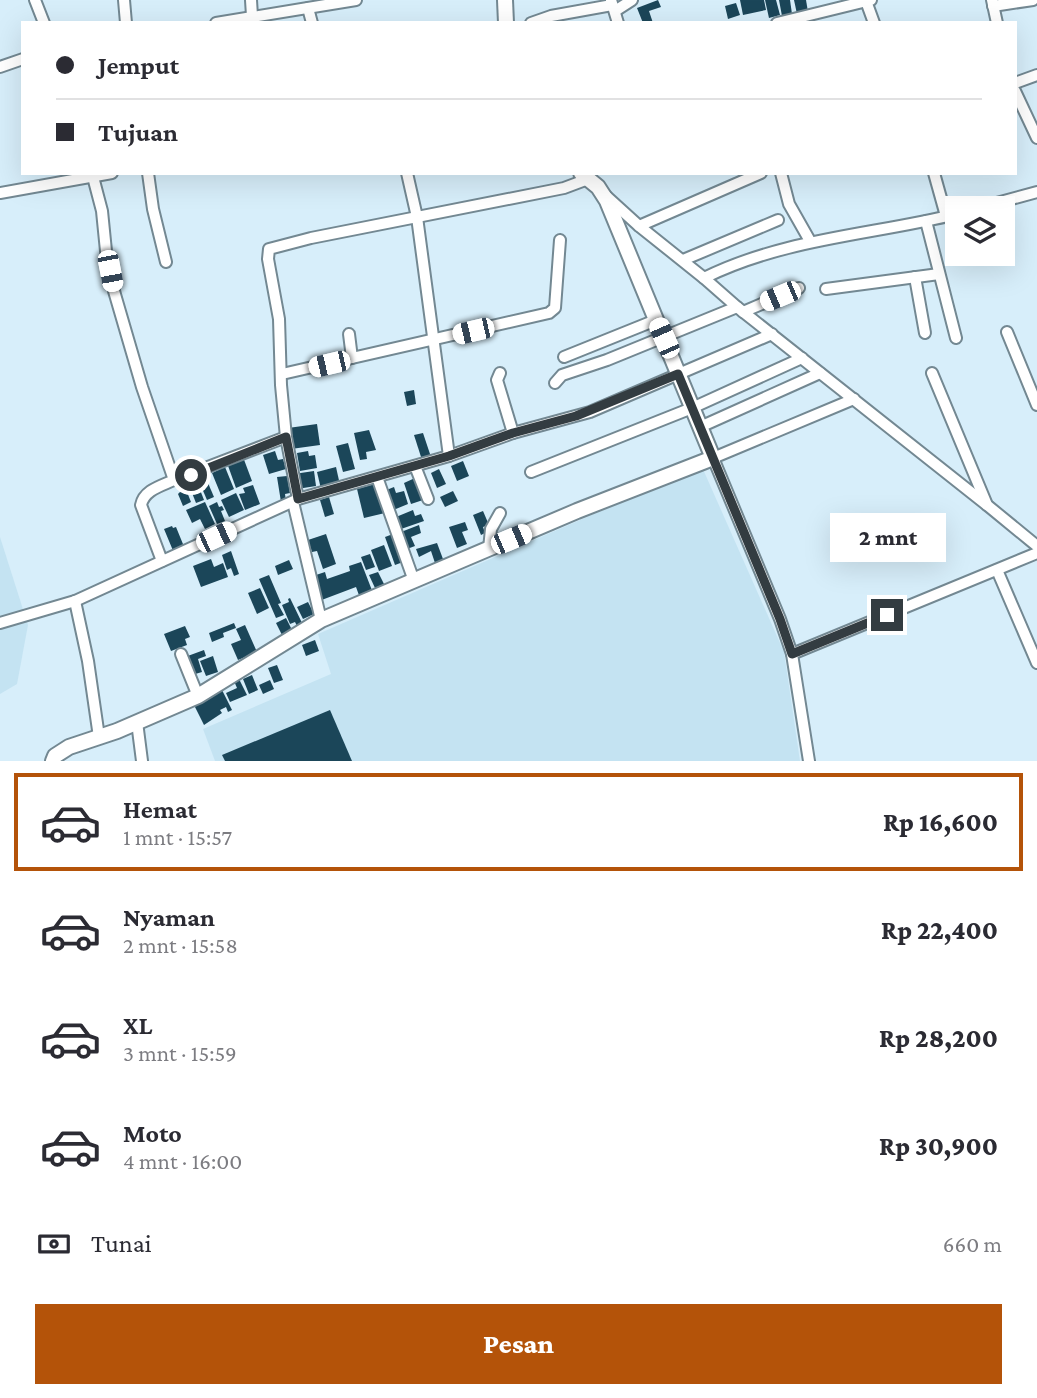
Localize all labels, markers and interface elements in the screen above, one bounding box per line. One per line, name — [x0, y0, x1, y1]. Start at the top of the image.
text: Jemput — [98, 51, 179, 80]
text: Tujuan — [98, 118, 178, 147]
map controls — [945, 196, 1015, 266]
button: layers — [945, 196, 1015, 266]
car — [96, 248, 125, 294]
car — [757, 278, 804, 314]
car — [646, 315, 683, 361]
car — [451, 316, 496, 346]
car — [307, 349, 352, 379]
route start — [175, 459, 207, 491]
callout: 2 mnt — [829, 514, 945, 562]
car — [193, 519, 240, 555]
car — [488, 521, 535, 557]
text: 2 mnt — [859, 524, 917, 550]
route end — [871, 599, 903, 631]
icon: car — [39, 791, 102, 854]
text: Hemat — [123, 795, 197, 824]
text: Rp 16,600 — [883, 808, 998, 837]
text: 1 mnt · 15:57 — [123, 824, 232, 850]
icon: car — [39, 899, 102, 962]
text: Nyaman — [123, 903, 215, 932]
text: Rp 22,400 — [881, 916, 998, 945]
text: 2 mnt · 15:58 — [123, 932, 238, 958]
icon: car — [39, 1007, 102, 1070]
text: XL — [123, 1011, 152, 1040]
text: Rp 28,200 — [879, 1024, 998, 1053]
text: 3 mnt · 15:59 — [123, 1040, 237, 1066]
icon: car — [39, 1115, 102, 1178]
text: Moto — [123, 1119, 182, 1148]
text: Rp 30,900 — [879, 1132, 998, 1161]
text: 4 mnt · 16:00 — [123, 1148, 242, 1174]
icon: cash — [35, 1225, 73, 1263]
text: Tunai — [91, 1229, 152, 1258]
text: 660 m — [943, 1231, 1002, 1257]
button: Pesan — [35, 1304, 1002, 1384]

